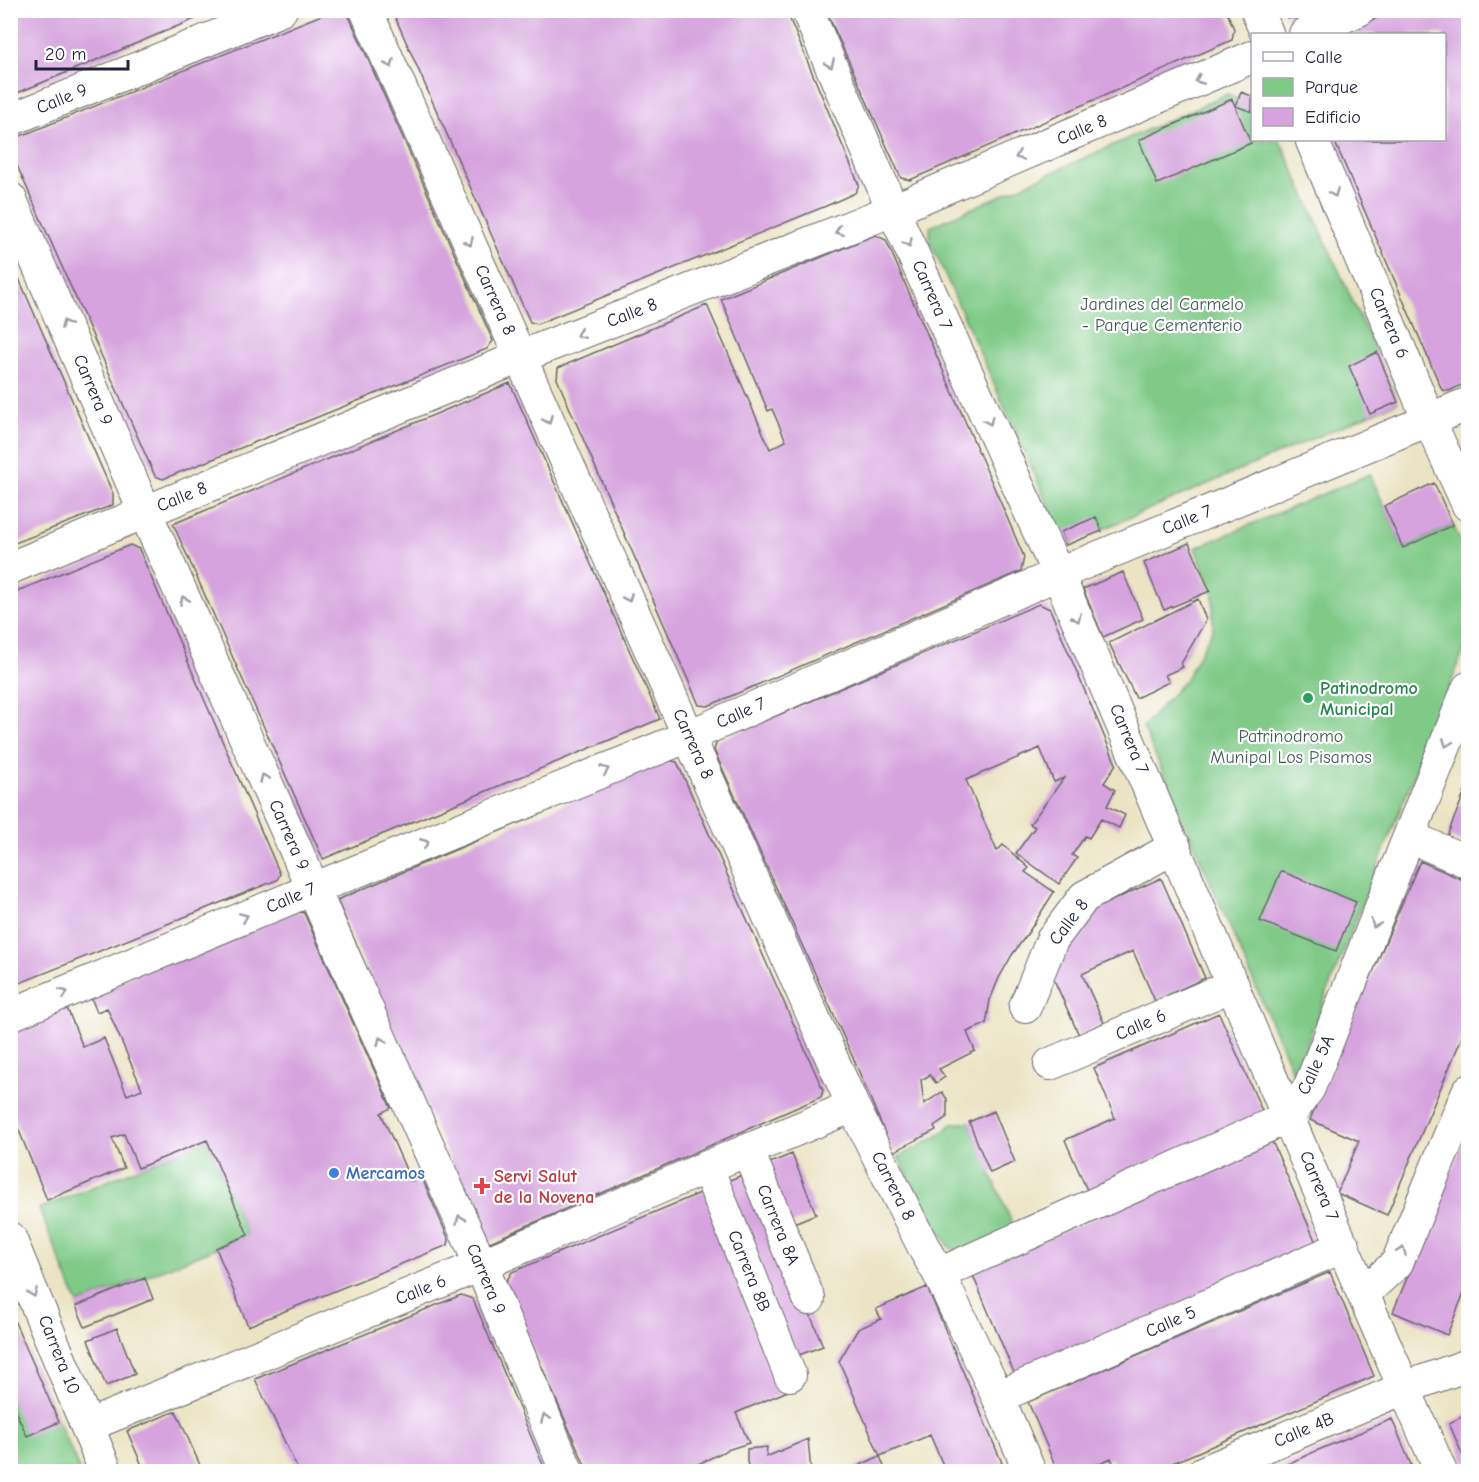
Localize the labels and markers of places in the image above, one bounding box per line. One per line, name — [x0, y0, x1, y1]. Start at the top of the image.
place label: Patinodromo Municipal — [1320, 678, 1418, 720]
marker: Patinodromo Municipal — [1301, 691, 1315, 705]
place label: Mercamos — [346, 1163, 425, 1184]
marker: Mercamos — [327, 1166, 341, 1180]
place label: Servi Salut de la Novena — [494, 1166, 595, 1208]
marker: Servi Salut de la Novena — [475, 1179, 489, 1193]

